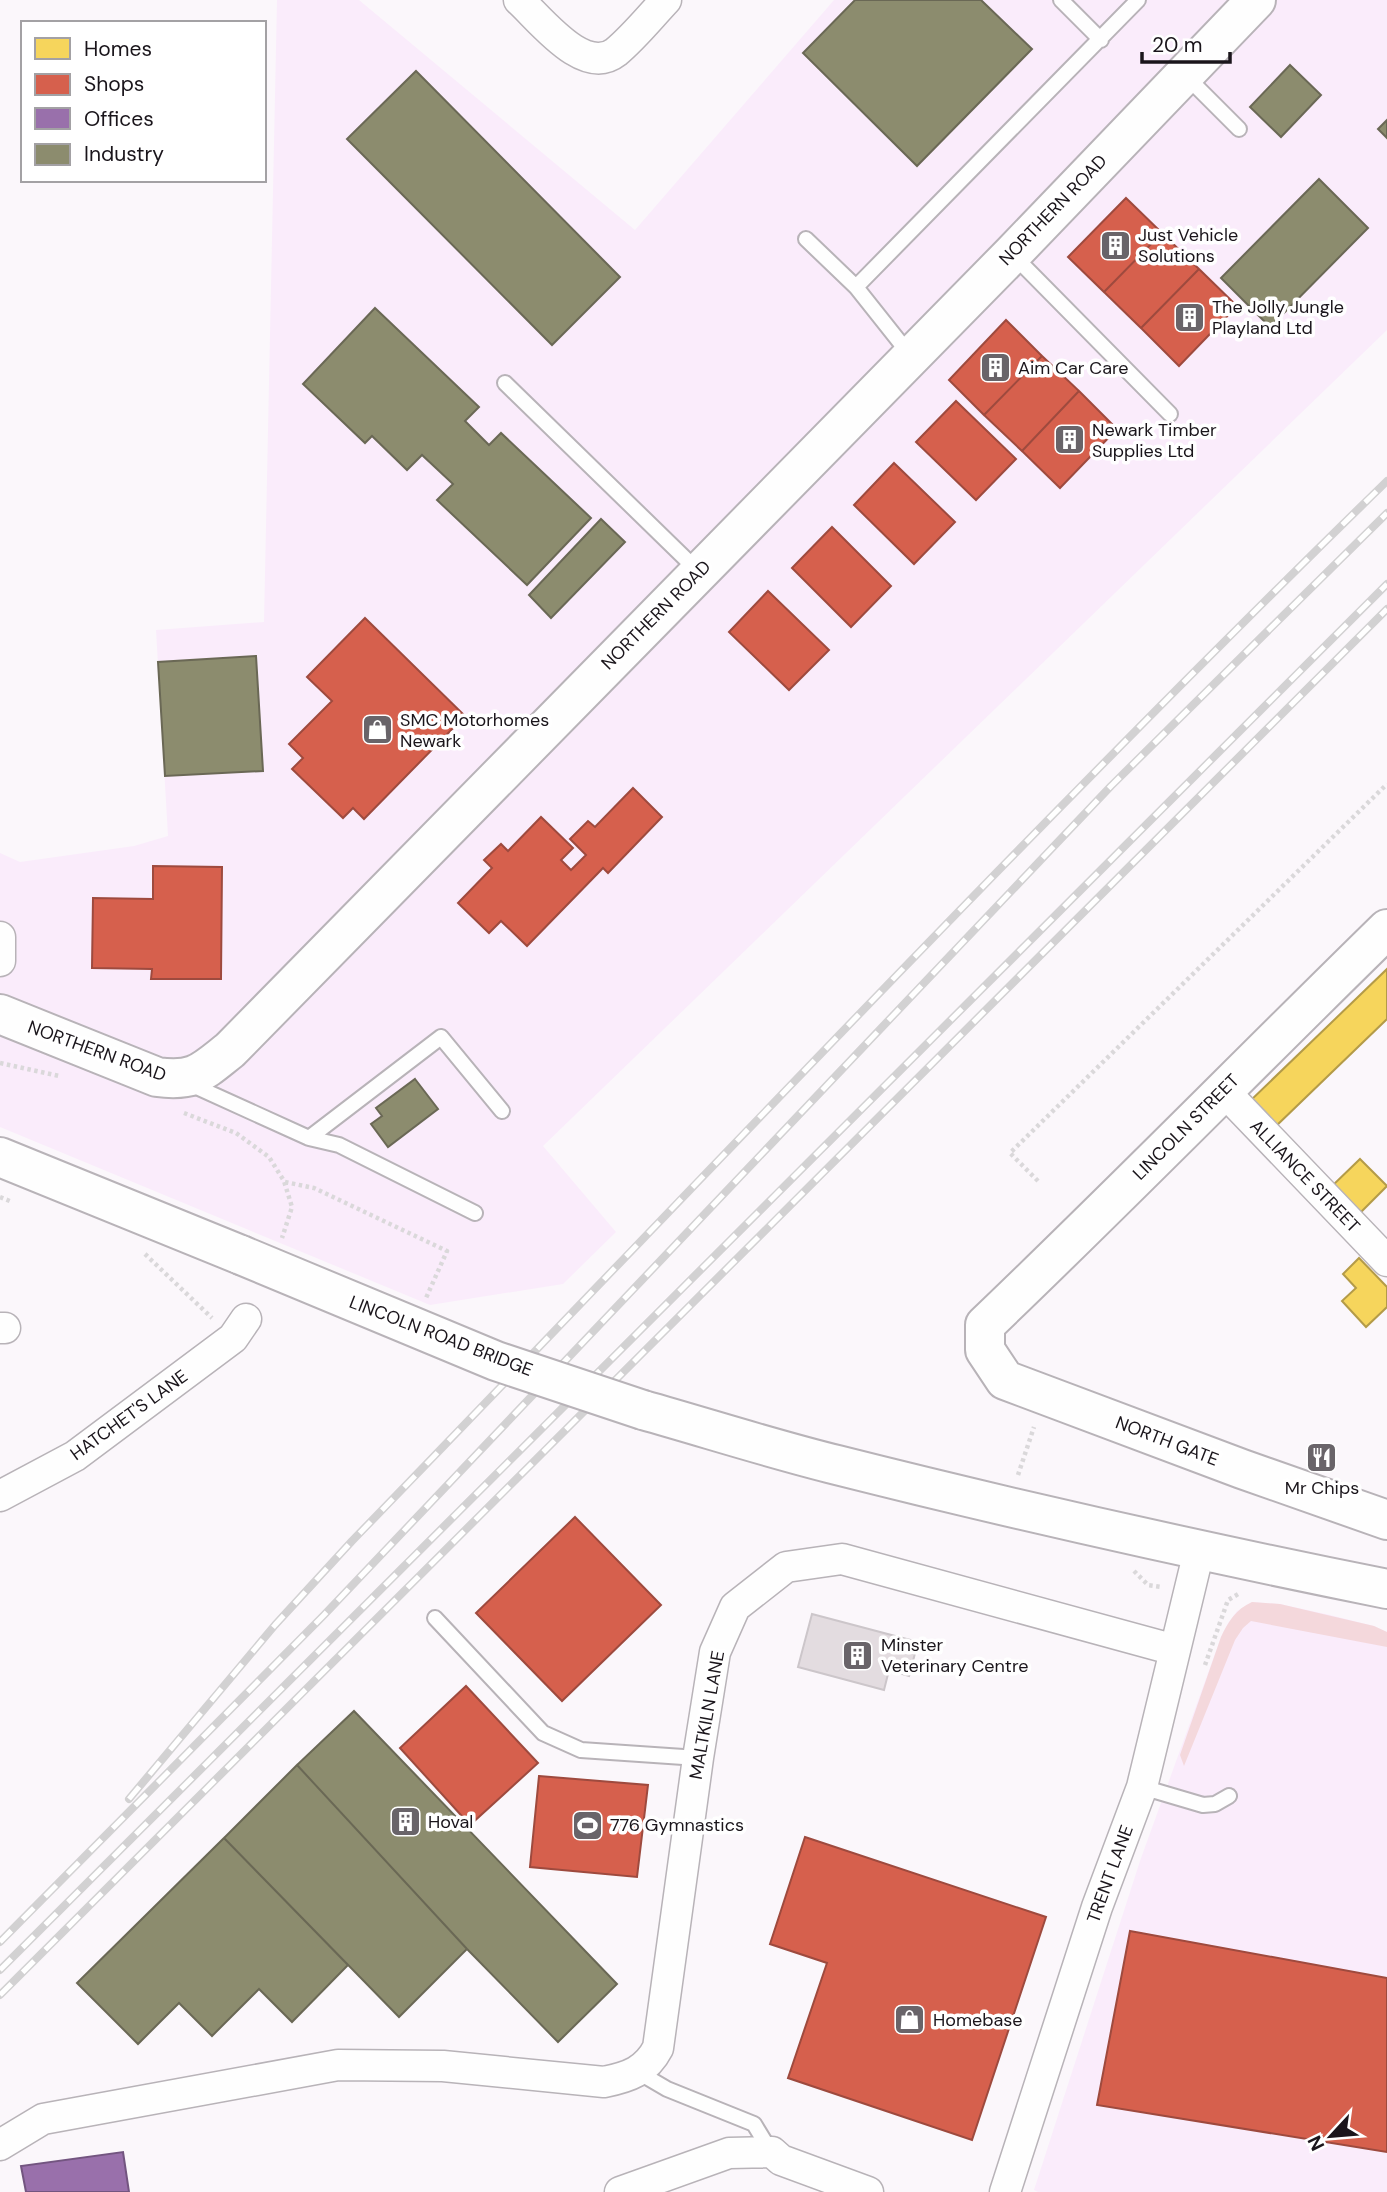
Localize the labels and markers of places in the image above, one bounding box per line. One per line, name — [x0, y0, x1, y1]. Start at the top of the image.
place label: Just Vehicle Solutions — [1138, 223, 1238, 268]
building icon: Just Vehicle Solutions — [1098, 228, 1132, 262]
place label: The Jolly Jungle Playland Ltd — [1212, 295, 1344, 340]
building icon: The Jolly Jungle Playland Ltd — [1172, 300, 1206, 334]
building icon: Aim Car Care — [978, 351, 1012, 385]
place label: Aim Car Care — [1018, 356, 1128, 380]
place label: Newark Timber Supplies Ltd — [1092, 418, 1217, 463]
building icon: Newark Timber Supplies Ltd — [1052, 423, 1086, 457]
place label: SMC Motorhomes Newark — [400, 708, 549, 753]
shop icon: SMC Motorhomes Newark — [360, 713, 394, 747]
restaurant icon: Mr Chips — [1305, 1440, 1339, 1474]
place label: Mr Chips — [1285, 1476, 1359, 1500]
place label: Minster Veterinary Centre — [881, 1633, 1028, 1678]
building icon: Minster Veterinary Centre — [841, 1638, 875, 1672]
building icon: Hoval — [388, 1805, 422, 1839]
sports icon: 776 Gymnastics — [570, 1808, 604, 1842]
place label: Hoval — [428, 1810, 473, 1834]
place label: 776 Gymnastics — [610, 1813, 744, 1837]
shop icon: Homebase — [893, 2003, 927, 2037]
place label: Homebase — [933, 2008, 1023, 2032]

